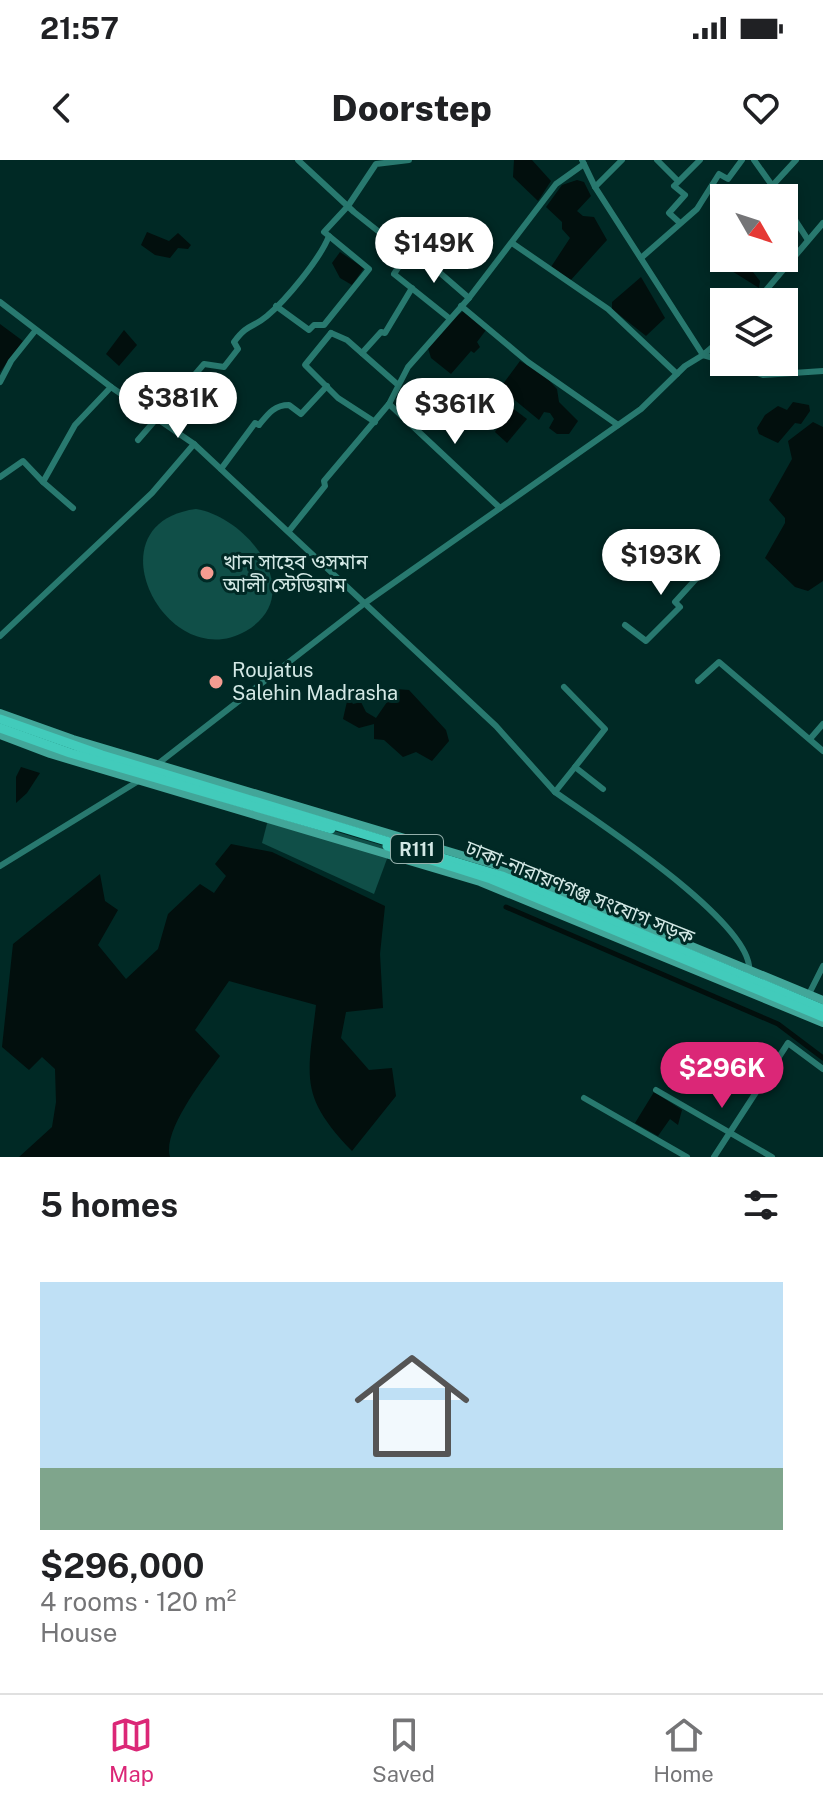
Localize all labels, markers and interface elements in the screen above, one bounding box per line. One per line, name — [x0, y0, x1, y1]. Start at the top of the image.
text: 21:57 — [40, 10, 119, 46]
icon: back — [40, 86, 84, 130]
icon: heart — [739, 86, 783, 130]
text: Doorstep — [331, 87, 492, 129]
north arrow — [710, 184, 798, 272]
map controls — [710, 184, 798, 376]
pin: $149K — [378, 217, 490, 285]
text: $149K — [393, 227, 475, 258]
button: layers — [710, 288, 798, 376]
pin: $381K — [122, 372, 234, 440]
pin: $361K — [399, 378, 511, 446]
text: $381K — [137, 382, 219, 413]
text: $361K — [414, 388, 496, 419]
pin: $193K — [605, 529, 717, 597]
text: $193K — [620, 539, 702, 570]
place label: খান সাহেব ওসমান আলী স্টেডিয়াম — [222, 550, 369, 597]
marker: খান সাহেব ওসমান আলী স্টেডিয়াম — [198, 564, 216, 582]
place label: Roujatus Salehin Madrasha — [232, 658, 398, 705]
marker: Roujatus Salehin Madrasha — [207, 673, 225, 691]
road number: R111 — [391, 835, 443, 863]
street label: ঢাকা-নারায়ণগঞ্জ সংযোগ সড়ক — [461, 835, 699, 949]
pin: $296K — [666, 1042, 778, 1110]
text: $296K — [678, 1052, 766, 1083]
icon: filters — [739, 1183, 783, 1227]
text: 5 homes — [40, 1185, 178, 1225]
icon: home — [340, 1334, 484, 1478]
text: $296,000 — [40, 1546, 204, 1586]
text: 4 rooms · 120 m² — [40, 1586, 236, 1617]
text: House — [40, 1617, 117, 1648]
tab: Map — [109, 1713, 154, 1787]
tab: Saved — [372, 1713, 435, 1787]
tab: Home — [653, 1713, 714, 1787]

